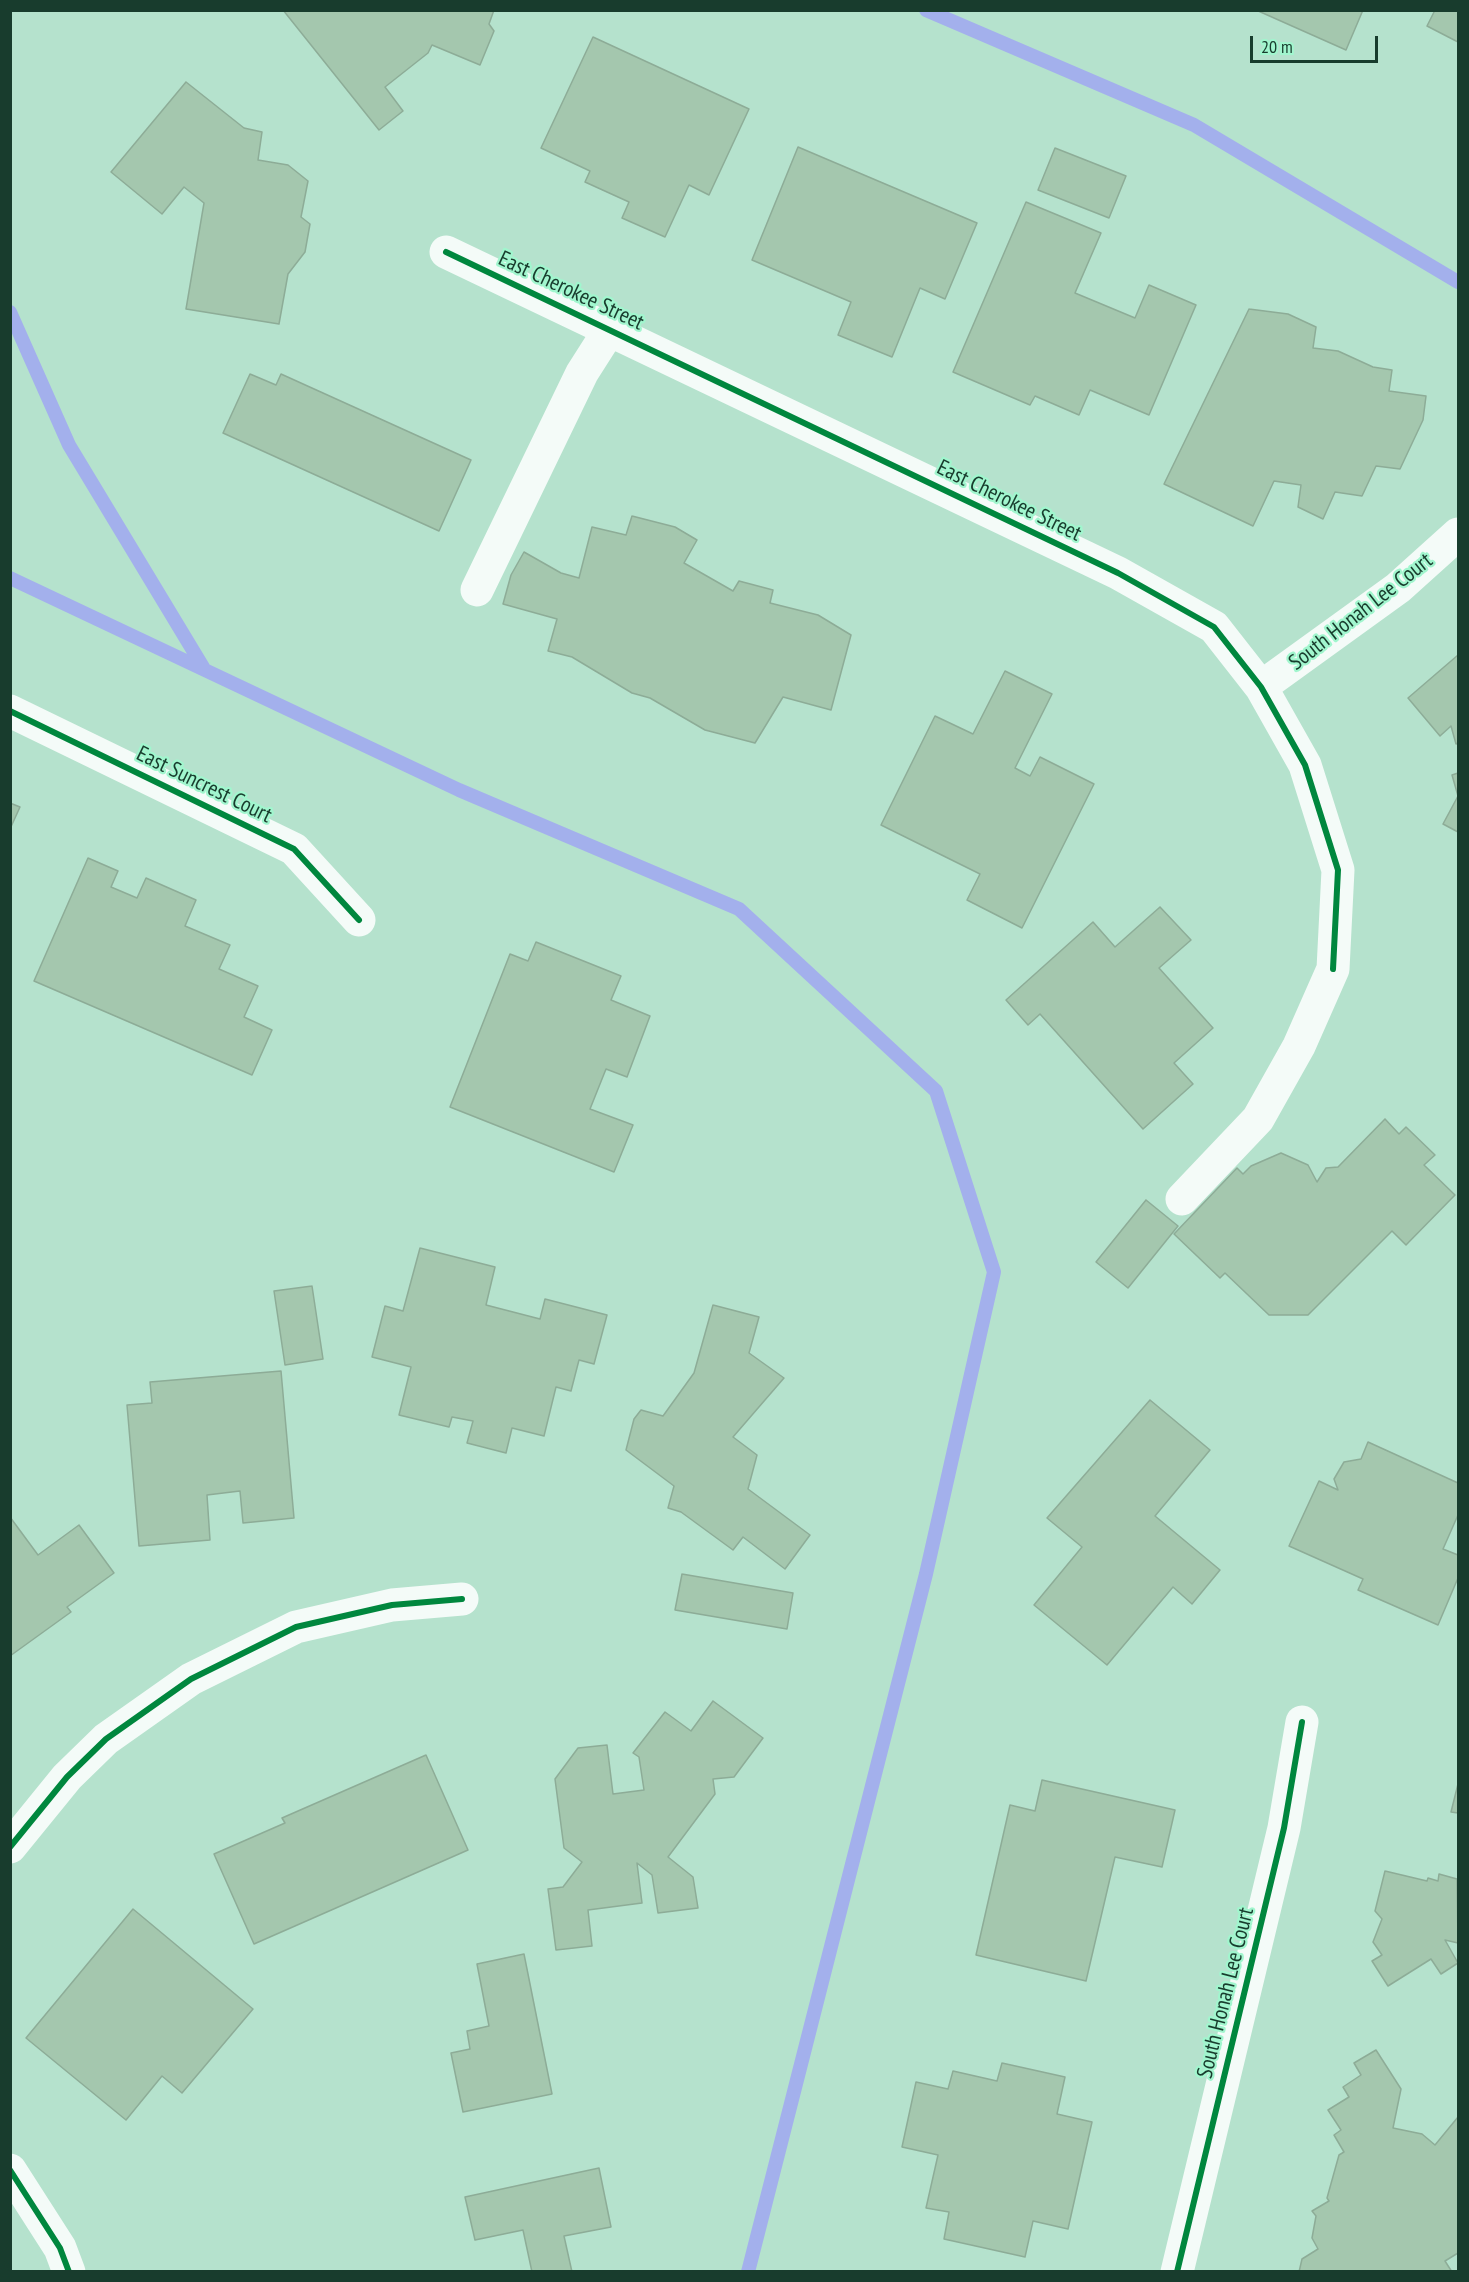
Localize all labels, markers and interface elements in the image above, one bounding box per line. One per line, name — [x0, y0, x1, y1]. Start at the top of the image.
scale bar — [1253, 24, 1380, 62]
text: 20 m — [1261, 35, 1293, 58]
street label: East Cherokee Street — [494, 246, 648, 336]
street label: East Cherokee Street — [933, 455, 1085, 547]
street label: South Honah Lee Court — [1284, 548, 1438, 676]
street label: East Suncrest Court — [132, 741, 276, 829]
street label: South Honah Lee Court — [1192, 1905, 1260, 2081]

